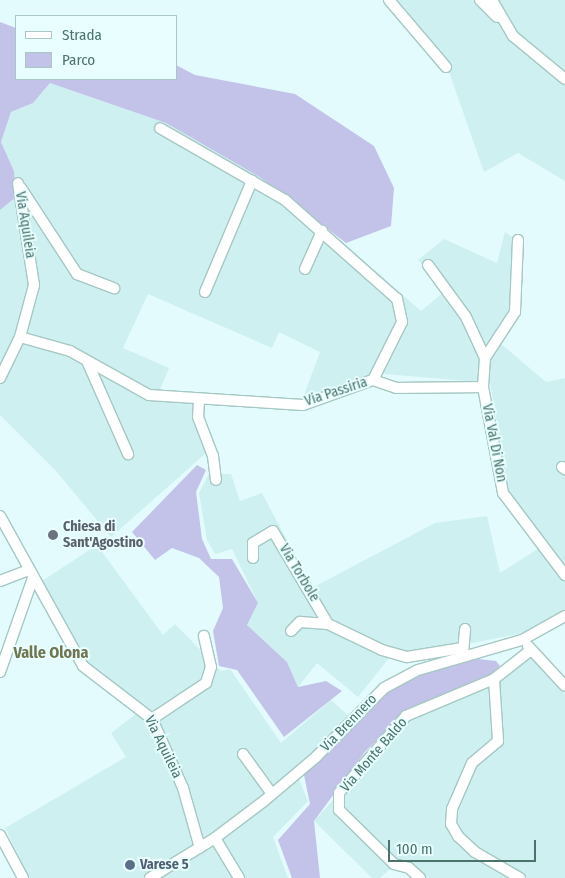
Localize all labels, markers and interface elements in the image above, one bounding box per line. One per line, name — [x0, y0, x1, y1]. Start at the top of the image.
legend — [15, 15, 178, 80]
text: Strada — [62, 26, 102, 44]
text: Parco — [62, 51, 95, 69]
street label: Via Aquileia — [11, 190, 39, 260]
street label: Via Passiria — [303, 374, 369, 410]
street label: Via Val Di Non — [478, 402, 510, 484]
place label: Chiesa di Sant'Agostino — [63, 519, 143, 552]
marker: Chiesa di Sant'Agostino — [47, 529, 59, 541]
street label: Via Torbole — [275, 541, 323, 605]
district label: Valle Olona — [14, 643, 88, 663]
street label: Via Brennero — [317, 691, 381, 755]
street label: Via Aquileia — [141, 713, 185, 781]
street label: Via Monte Baldo — [337, 714, 411, 796]
scale bar — [390, 830, 538, 862]
text: 100 m — [396, 840, 433, 858]
place label: Varese 5 — [140, 857, 189, 873]
marker: Varese 5 — [124, 859, 136, 871]

